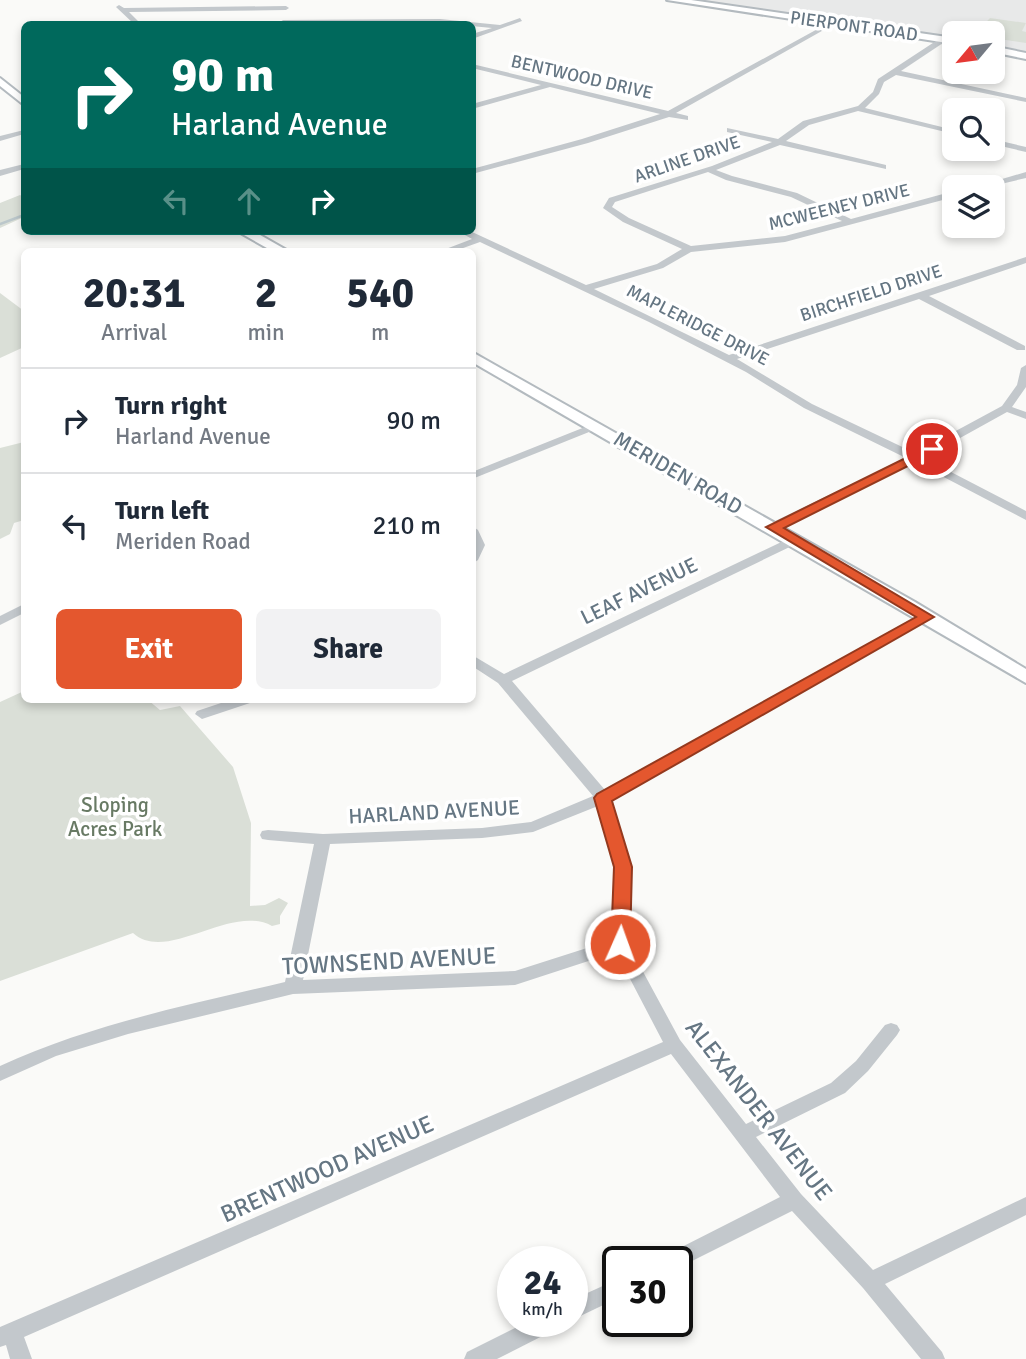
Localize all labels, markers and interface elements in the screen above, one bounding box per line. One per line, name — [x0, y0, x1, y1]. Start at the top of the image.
street label: PIERPONT ROAD — [789, 6, 919, 46]
north arrow — [942, 21, 1004, 84]
map controls — [942, 21, 1005, 238]
text: 90 m — [171, 45, 274, 105]
icon: right — [56, 49, 147, 140]
street label: BENTWOOD DRIVE — [509, 50, 655, 104]
button: search — [942, 98, 1005, 161]
text: Harland Avenue — [171, 105, 388, 144]
street label: ARLINE DRIVE — [631, 131, 743, 187]
button: layers — [942, 175, 1005, 238]
street label: MCWEENEY DRIVE — [766, 179, 912, 235]
icon: left — [157, 182, 195, 220]
icon: ahead — [230, 182, 268, 220]
icon: right — [303, 182, 341, 220]
street label: BIRCHFIELD DRIVE — [797, 260, 945, 326]
text: 20:31 — [83, 268, 186, 319]
text: 2 — [255, 268, 277, 319]
text: 540 — [346, 268, 414, 319]
street label: MAPLERIDGE DRIVE — [623, 280, 773, 370]
text: Arrival — [101, 318, 167, 347]
text: min — [247, 318, 285, 347]
text: m — [371, 318, 389, 347]
text: Turn right — [115, 390, 227, 422]
icon: right — [56, 402, 94, 440]
text: 90 m — [386, 405, 441, 437]
pin — [902, 419, 962, 479]
text: Harland Avenue — [115, 422, 271, 451]
street label: MERIDEN ROAD — [609, 426, 747, 520]
icon: arrive — [913, 430, 951, 468]
text: Turn left — [115, 495, 209, 527]
icon: left — [56, 507, 94, 545]
text: 210 m — [372, 510, 441, 542]
text: Meriden Road — [115, 527, 251, 556]
street label: LEAF AVENUE — [576, 551, 702, 631]
button: Exit — [56, 609, 242, 689]
button: Share — [256, 609, 441, 689]
park label: Sloping Acres Park — [68, 792, 163, 842]
street label: HARLAND AVENUE — [348, 795, 520, 829]
position arrow — [583, 907, 657, 981]
street label: TOWNSEND AVENUE — [281, 940, 497, 982]
street label: ALEXANDER AVENUE — [679, 1014, 839, 1206]
street label: BRENTWOOD AVENUE — [216, 1109, 438, 1229]
speed limit sign: 30 — [602, 1246, 693, 1337]
text: 24 — [524, 1261, 561, 1304]
text: km/h — [522, 1298, 563, 1320]

